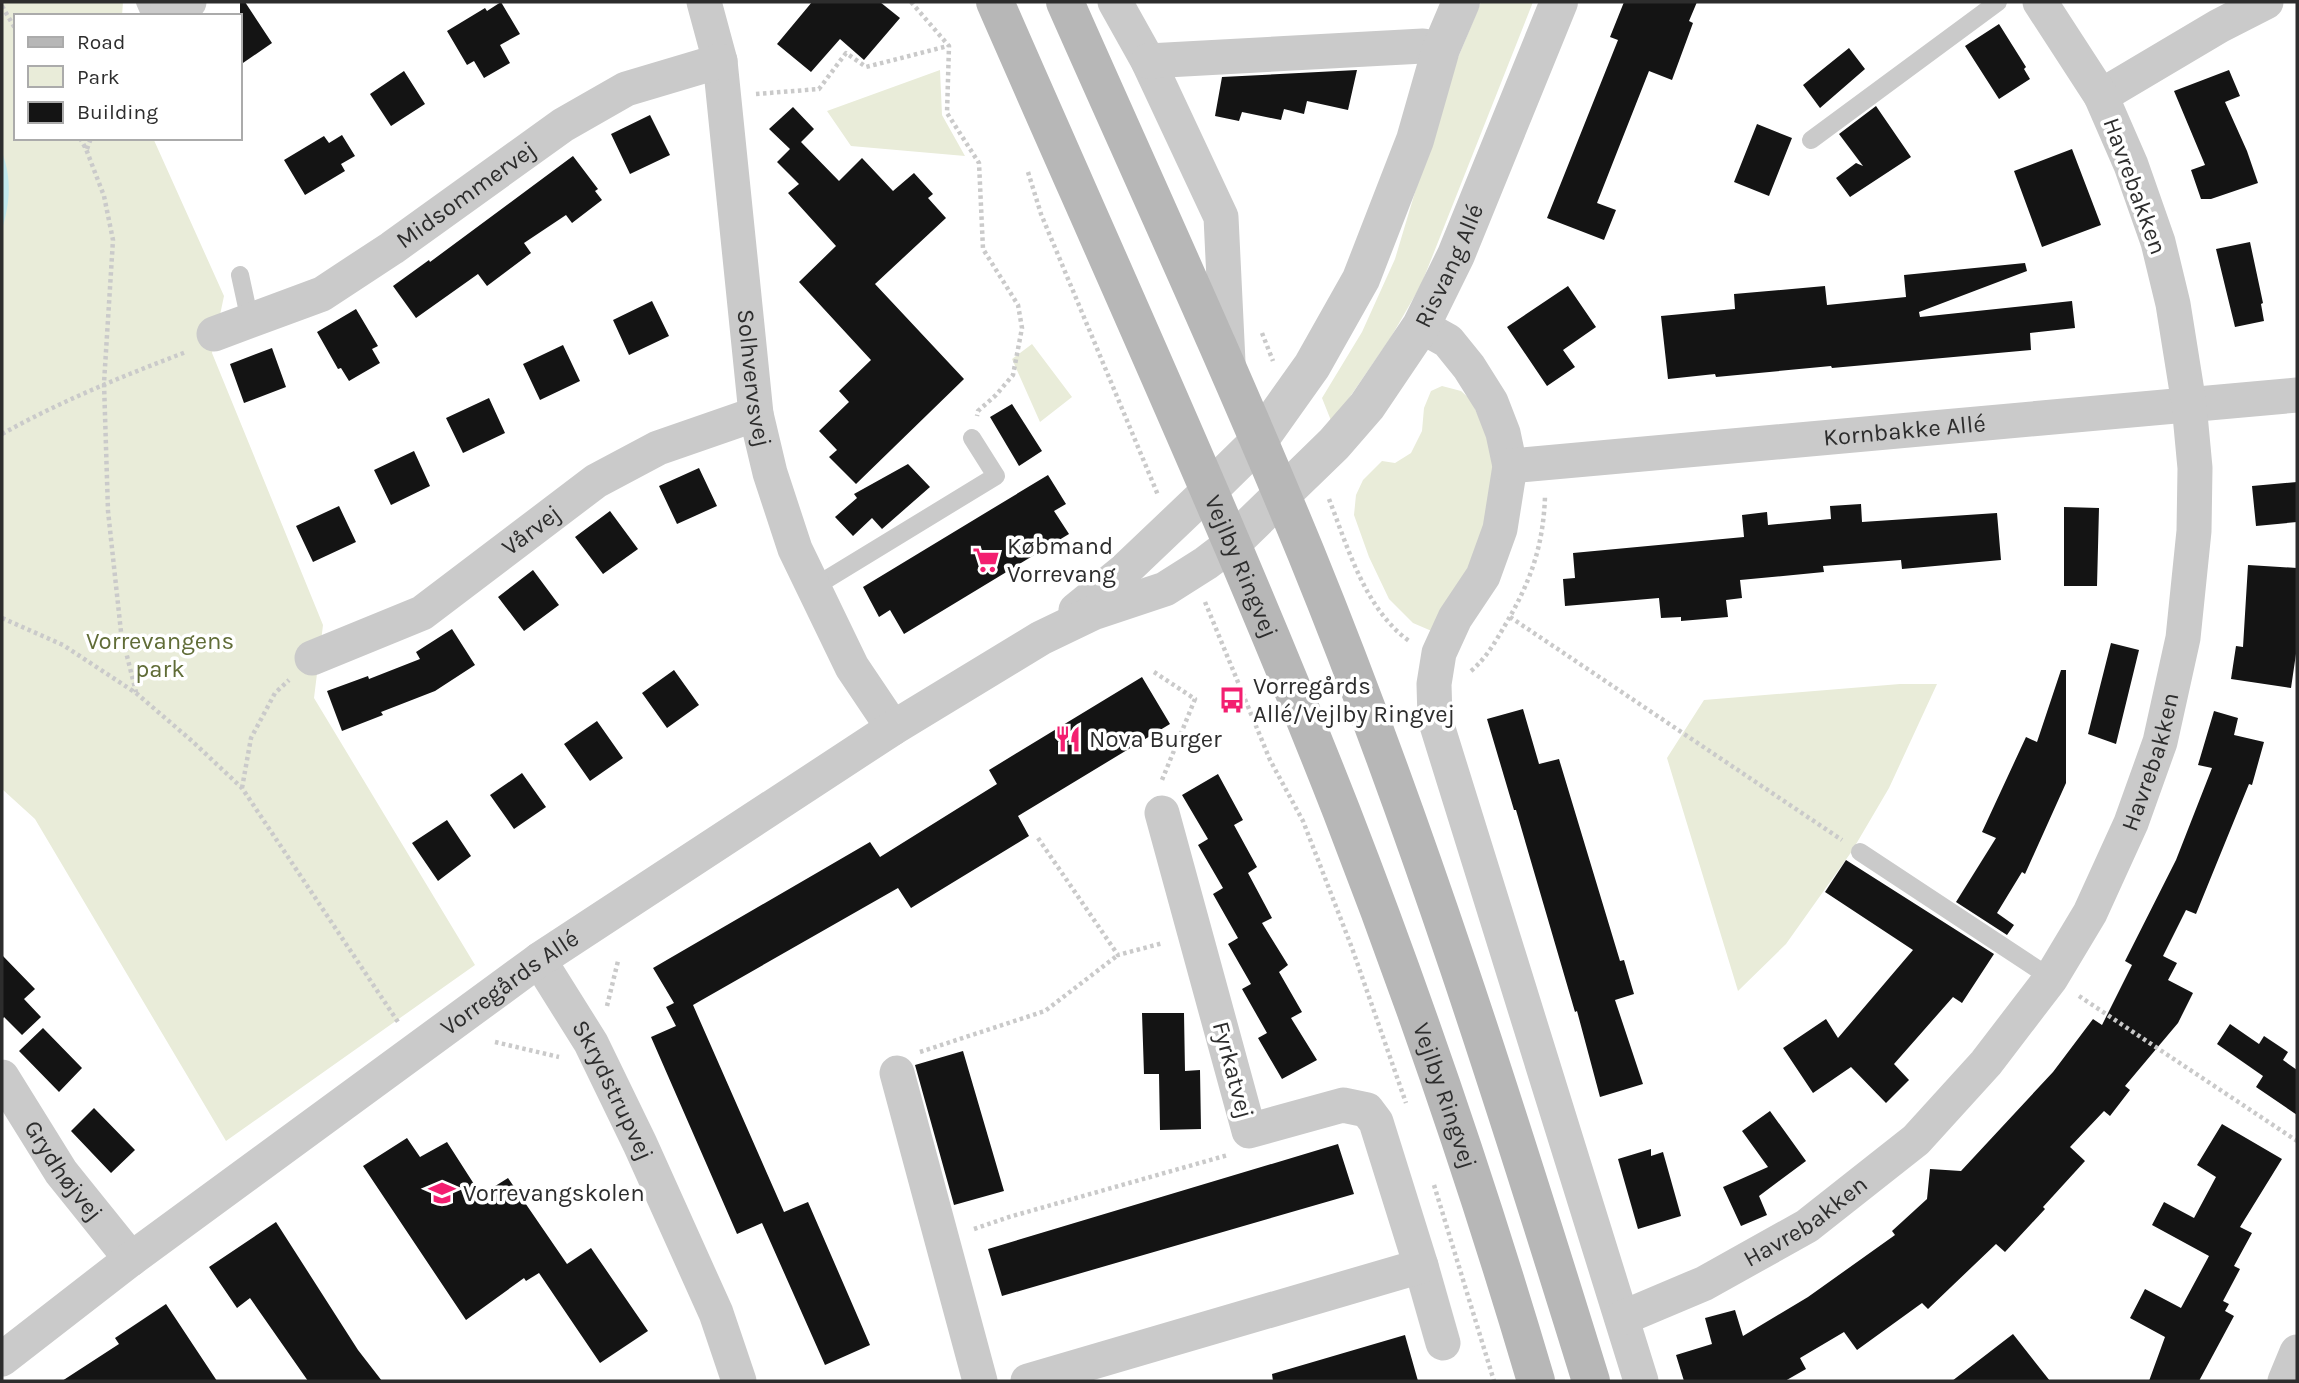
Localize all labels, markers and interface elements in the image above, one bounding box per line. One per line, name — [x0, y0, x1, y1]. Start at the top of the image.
legend — [14, 14, 242, 140]
text: Road — [77, 30, 125, 54]
text: Park — [77, 65, 120, 89]
text: Building — [77, 100, 158, 124]
street label: Havrebakken — [2097, 114, 2173, 258]
street label: Midsommervej — [391, 135, 541, 254]
street label: Risvang Allé — [1408, 200, 1489, 332]
street label: Solhvervsvej — [731, 308, 777, 450]
street label: Kornbakke Allé — [1822, 409, 1987, 452]
street label: Vejlby Ringvej — [1199, 491, 1284, 642]
street label: Vårvej — [496, 499, 566, 561]
place label: Købmand Vorrevang — [1007, 532, 1116, 588]
supermarket icon: Købmand Vorrevang — [971, 545, 1001, 575]
park label: Vorrevangens park — [86, 627, 234, 683]
place label: Vorregårds Allé/Vejlby Ringvej — [1253, 672, 1455, 728]
bus stop icon: Vorregårds Allé/Vejlby Ringvej — [1217, 685, 1247, 715]
street label: Havrebakken — [2115, 690, 2185, 835]
restaurant icon: Nova Burger — [1053, 724, 1083, 754]
place label: Nova Burger — [1089, 725, 1222, 753]
street label: Vorregårds Allé — [435, 924, 584, 1041]
street label: Skrydstrupvej — [566, 1015, 659, 1165]
street label: Fyrkatvej — [1207, 1018, 1259, 1122]
street label: Vejlby Ringvej — [1407, 1019, 1483, 1172]
street label: Grydhøjvej — [18, 1115, 109, 1226]
street label: Havrebakken — [1738, 1170, 1873, 1273]
school or university icon: Vorrevangskolen — [427, 1178, 457, 1208]
place label: Vorrevangskolen — [463, 1179, 645, 1207]

